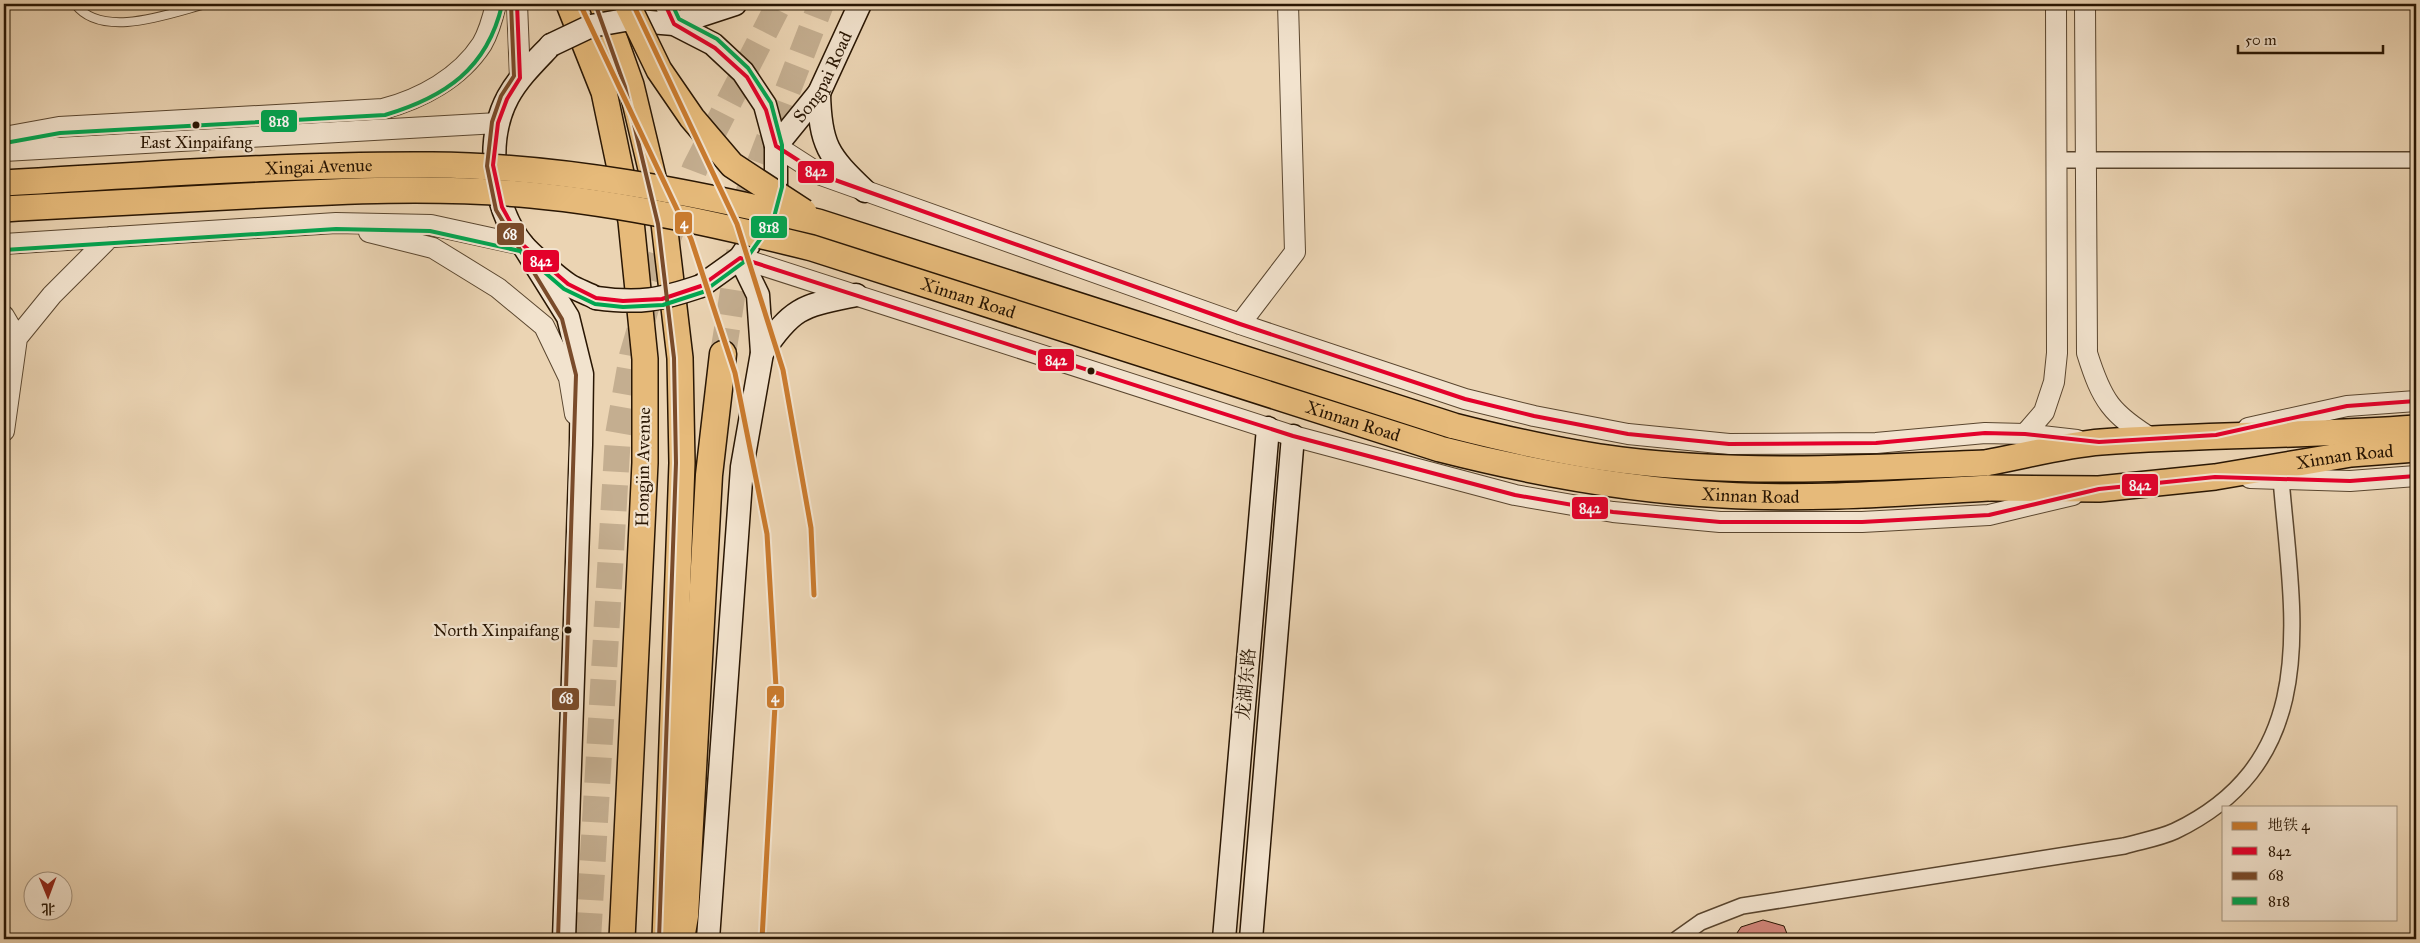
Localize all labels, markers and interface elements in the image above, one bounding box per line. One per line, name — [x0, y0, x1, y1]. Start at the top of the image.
scale bar — [2238, 22, 2382, 54]
street label: Songpai Road — [788, 28, 857, 127]
text: 50 m — [2245, 31, 2277, 49]
line badge: 818 — [260, 109, 298, 133]
text: 818 — [269, 113, 289, 130]
marker: East Xinpaifang — [191, 120, 201, 130]
place label: East Xinpaifang — [140, 132, 252, 153]
street label: Xingai Avenue — [264, 154, 373, 179]
line badge: 842 — [797, 160, 835, 184]
text: 842 — [805, 163, 828, 181]
line badge: 4 — [674, 211, 693, 235]
text: 4 — [680, 215, 689, 233]
line badge: 818 — [750, 215, 788, 239]
text: 818 — [759, 219, 779, 236]
line badge: 68 — [496, 222, 525, 246]
text: 68 — [503, 226, 517, 243]
line badge: 842 — [522, 249, 560, 273]
text: 842 — [530, 253, 553, 271]
street label: Xinnan Road — [918, 273, 1018, 323]
line badge: 842 — [1037, 348, 1075, 372]
text: 842 — [1045, 352, 1068, 370]
unlabelled marker — [1086, 366, 1096, 376]
street label: Xinnan Road — [1303, 396, 1403, 447]
street label: Hongjin Avenue — [631, 407, 656, 527]
street label: Xinnan Road — [2294, 440, 2394, 474]
line badge: 842 — [2121, 473, 2159, 497]
text: 842 — [2129, 477, 2152, 495]
street label: Xinnan Road — [1701, 483, 1800, 508]
line badge: 842 — [1571, 496, 1609, 520]
text: 842 — [1579, 500, 1602, 518]
place label: North Xinpaifang — [433, 620, 559, 641]
marker: North Xinpaifang — [563, 625, 573, 635]
street label: 龙湖东路 — [1232, 647, 1260, 721]
line badge: 4 — [766, 685, 785, 709]
line badge: 68 — [551, 687, 580, 711]
text: 4 — [771, 689, 780, 707]
text: 68 — [559, 690, 573, 707]
legend — [2222, 806, 2398, 920]
text: 地铁 4 — [2268, 816, 2310, 834]
text: 842 — [2268, 842, 2292, 860]
text: 68 — [2268, 866, 2284, 884]
north arrow — [22, 870, 72, 920]
text: 818 — [2268, 892, 2290, 910]
text: 北 — [41, 900, 55, 917]

